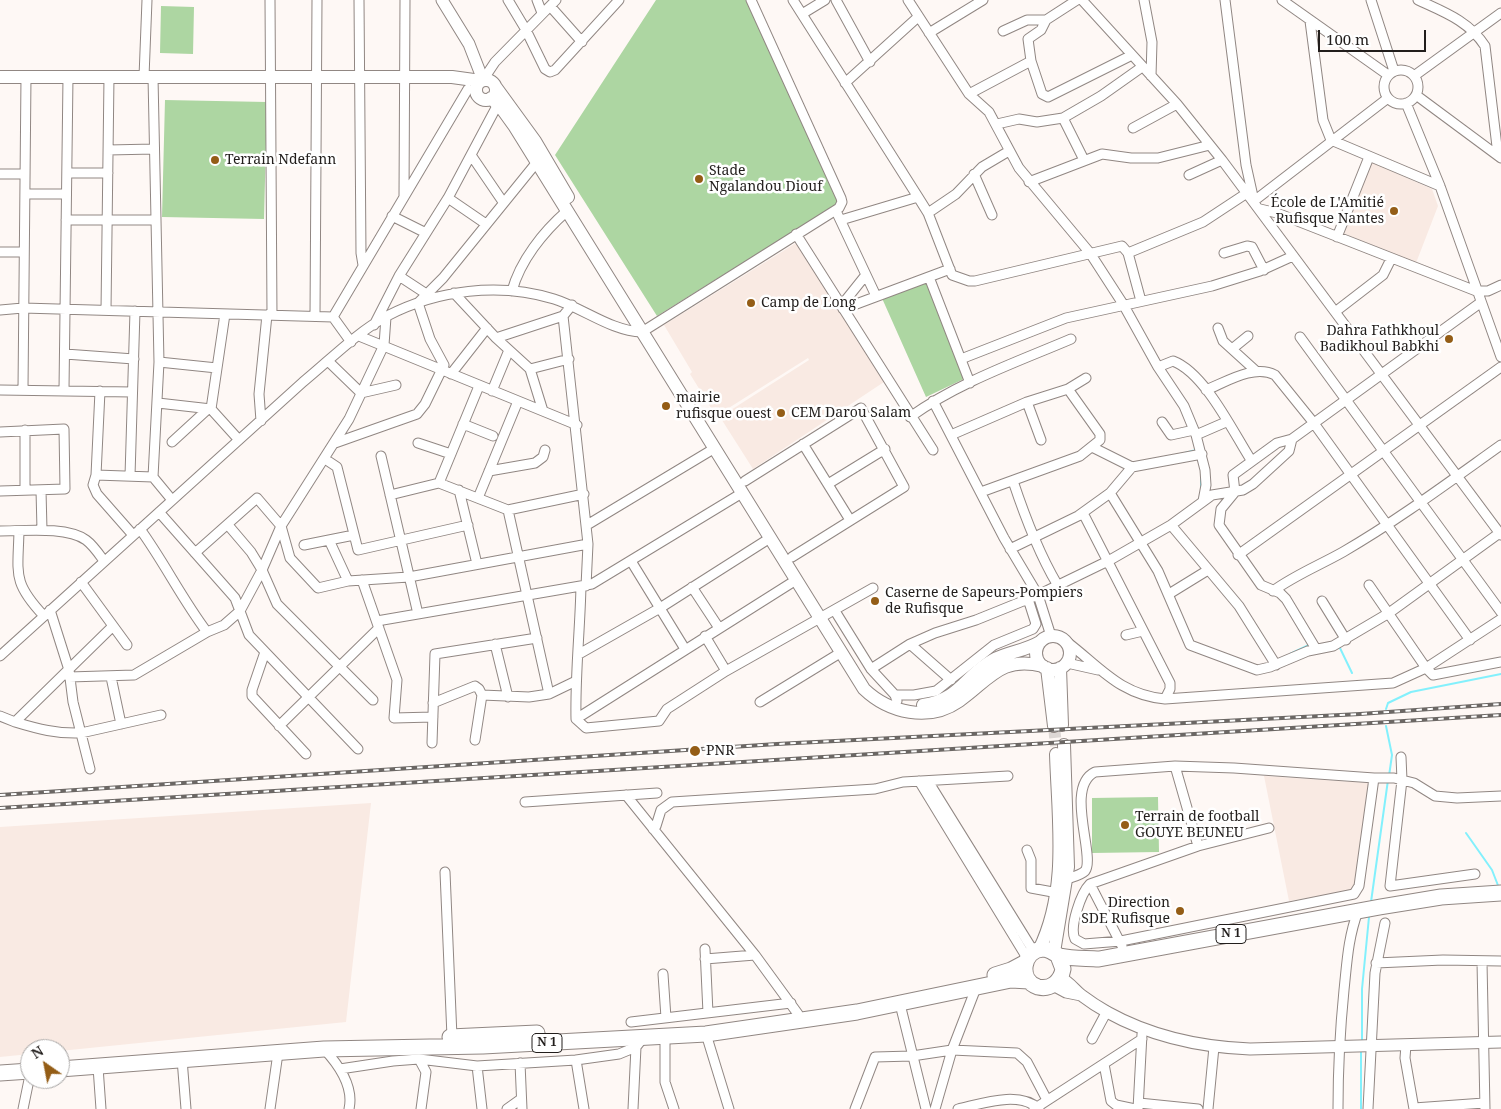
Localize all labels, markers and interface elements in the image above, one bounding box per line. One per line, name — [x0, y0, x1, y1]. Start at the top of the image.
scale bar — [1321, 20, 1428, 52]
text: 100 m — [1326, 29, 1369, 49]
place label: Terrain Ndefann — [225, 152, 336, 168]
marker: Terrain Ndefann — [209, 154, 221, 166]
place label: Stade Ngalandou Diouf — [709, 163, 822, 196]
marker: Stade Ngalandou Diouf — [693, 173, 705, 185]
place label: École de L'Amitié Rufisque Nantes — [1271, 195, 1384, 228]
marker: École de L'Amitié Rufisque Nantes — [1388, 205, 1400, 217]
place label: Camp de Long — [761, 295, 856, 311]
marker: Camp de Long — [745, 297, 757, 309]
place label: Dahra Fathkhoul Badikhoul Babkhi — [1320, 323, 1439, 356]
marker: Dahra Fathkhoul Badikhoul Babkhi — [1443, 333, 1455, 345]
place label: mairie rufisque ouest — [676, 390, 771, 422]
marker: mairie rufisque ouest — [660, 400, 672, 412]
place label: CEM Darou Salam — [791, 405, 911, 421]
marker: CEM Darou Salam — [775, 407, 787, 419]
place label: Caserne de Sapeurs-Pompiers de Rufisque — [885, 585, 1083, 618]
marker: Caserne de Sapeurs-Pompiers de Rufisque — [869, 595, 881, 607]
place label: PNR — [706, 743, 734, 759]
marker: PNR — [688, 744, 702, 758]
place label: Terrain de football GOUYE BEUNEU — [1135, 809, 1259, 842]
marker: Terrain de football GOUYE BEUNEU — [1119, 819, 1131, 831]
place label: Direction SDE Rufisque — [1081, 895, 1170, 928]
marker: Direction SDE Rufisque — [1174, 905, 1186, 917]
road number: N 1 — [1216, 924, 1246, 944]
road number: N 1 — [532, 1034, 562, 1052]
north arrow — [20, 1039, 70, 1089]
text: N — [27, 1041, 47, 1063]

